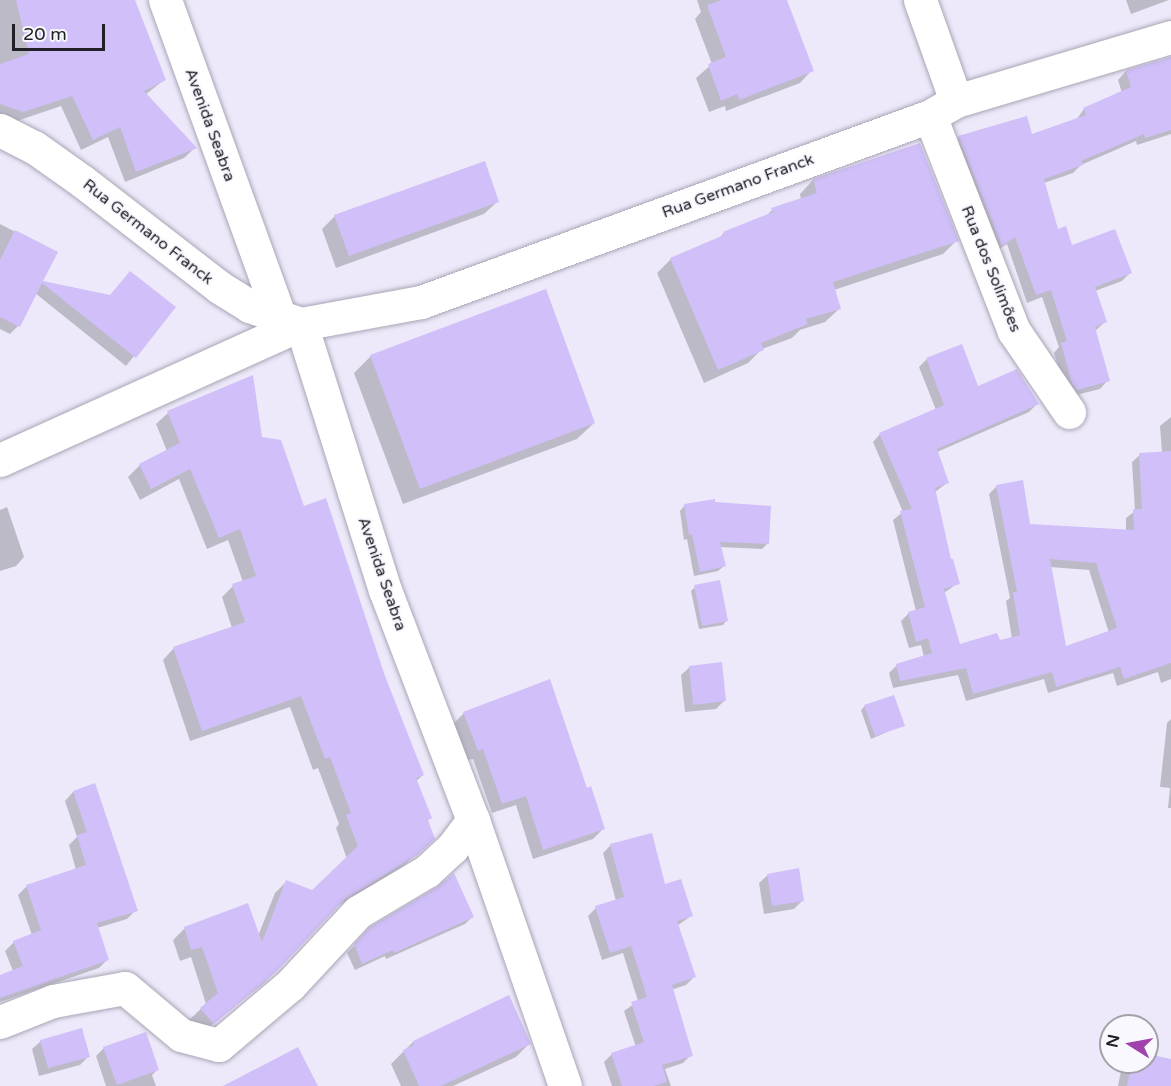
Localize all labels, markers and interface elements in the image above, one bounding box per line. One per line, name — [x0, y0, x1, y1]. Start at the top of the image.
scale bar — [15, 12, 108, 50]
text: 20 m — [23, 23, 67, 45]
street label: Avenida Seabra — [181, 66, 239, 184]
street label: Rua Germano Franck — [659, 150, 817, 222]
street label: Rua Germano Franck — [79, 175, 217, 289]
street label: Rua dos Solimões — [957, 203, 1025, 335]
street label: Avenida Seabra — [354, 515, 410, 633]
north arrow — [1099, 1014, 1159, 1074]
text: N — [1102, 1033, 1124, 1049]

